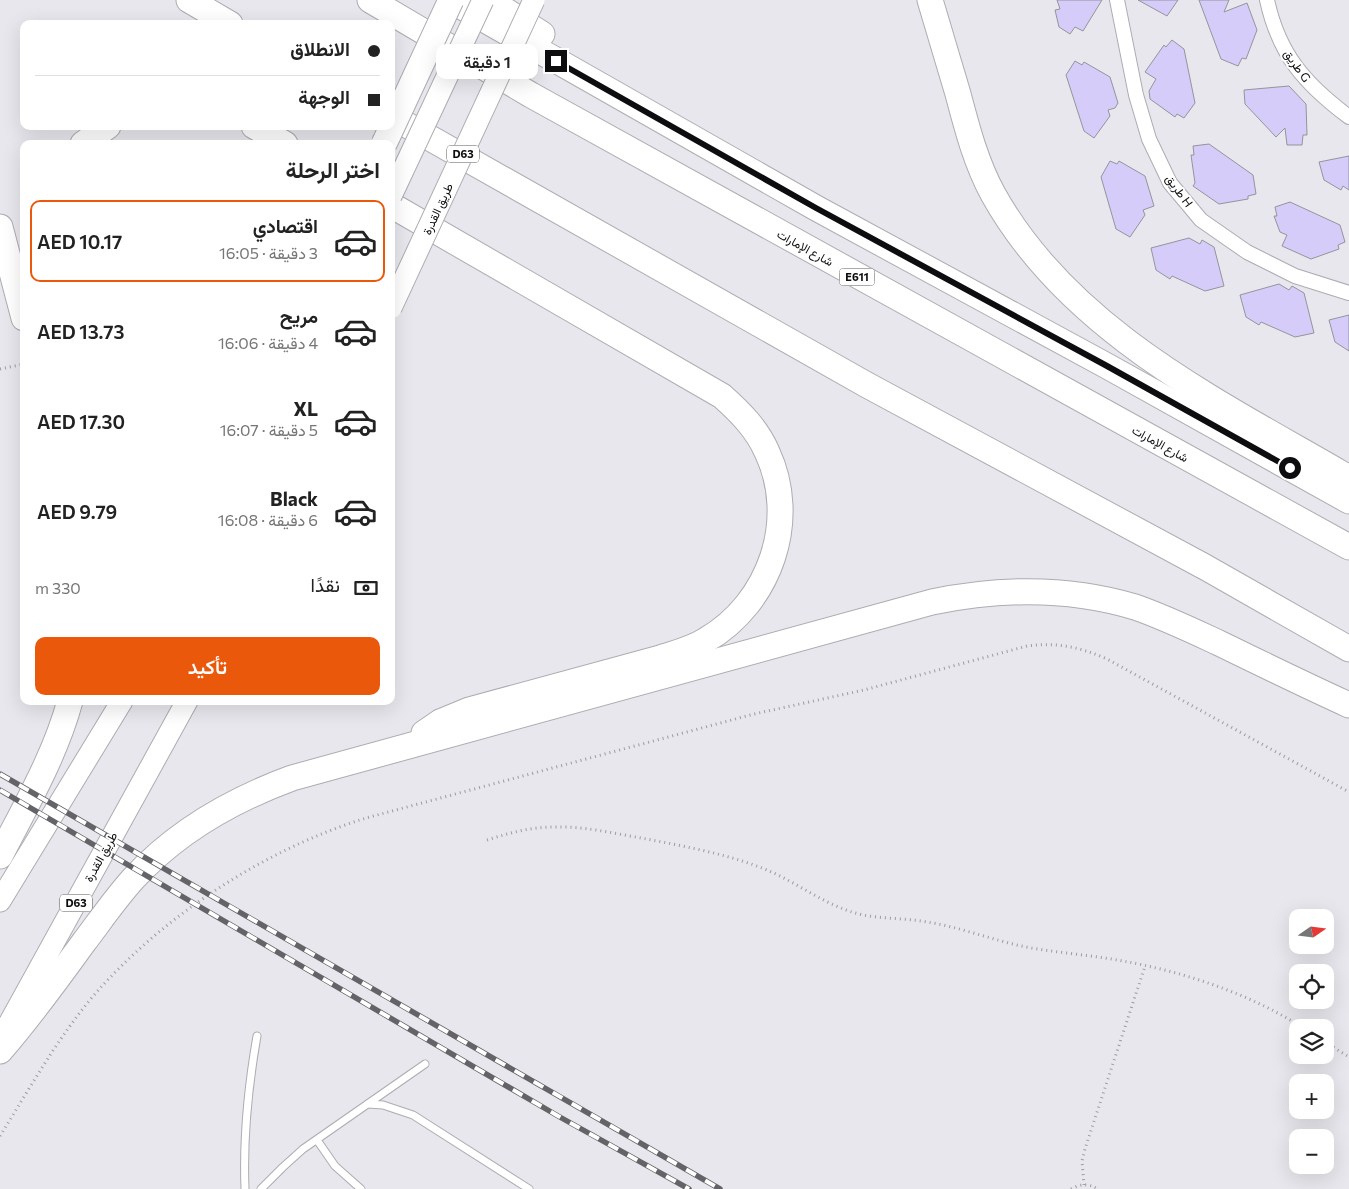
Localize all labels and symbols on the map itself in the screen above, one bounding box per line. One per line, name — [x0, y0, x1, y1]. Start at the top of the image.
callout: 1 دقيقة — [436, 44, 538, 78]
street label: طريق G — [1280, 46, 1314, 86]
route end — [545, 50, 567, 72]
road number: D63 — [447, 146, 479, 162]
street label: طريق H — [1162, 171, 1196, 211]
street label: طريق القدرة — [419, 180, 457, 237]
street label: شارع الإمارات — [773, 226, 836, 271]
road number: E611 — [840, 268, 874, 286]
street label: شارع الإمارات — [1128, 422, 1191, 467]
route start — [1279, 457, 1301, 479]
street label: طريق القدرة — [81, 829, 121, 885]
road number: D63 — [60, 894, 92, 911]
north arrow — [1289, 909, 1334, 954]

